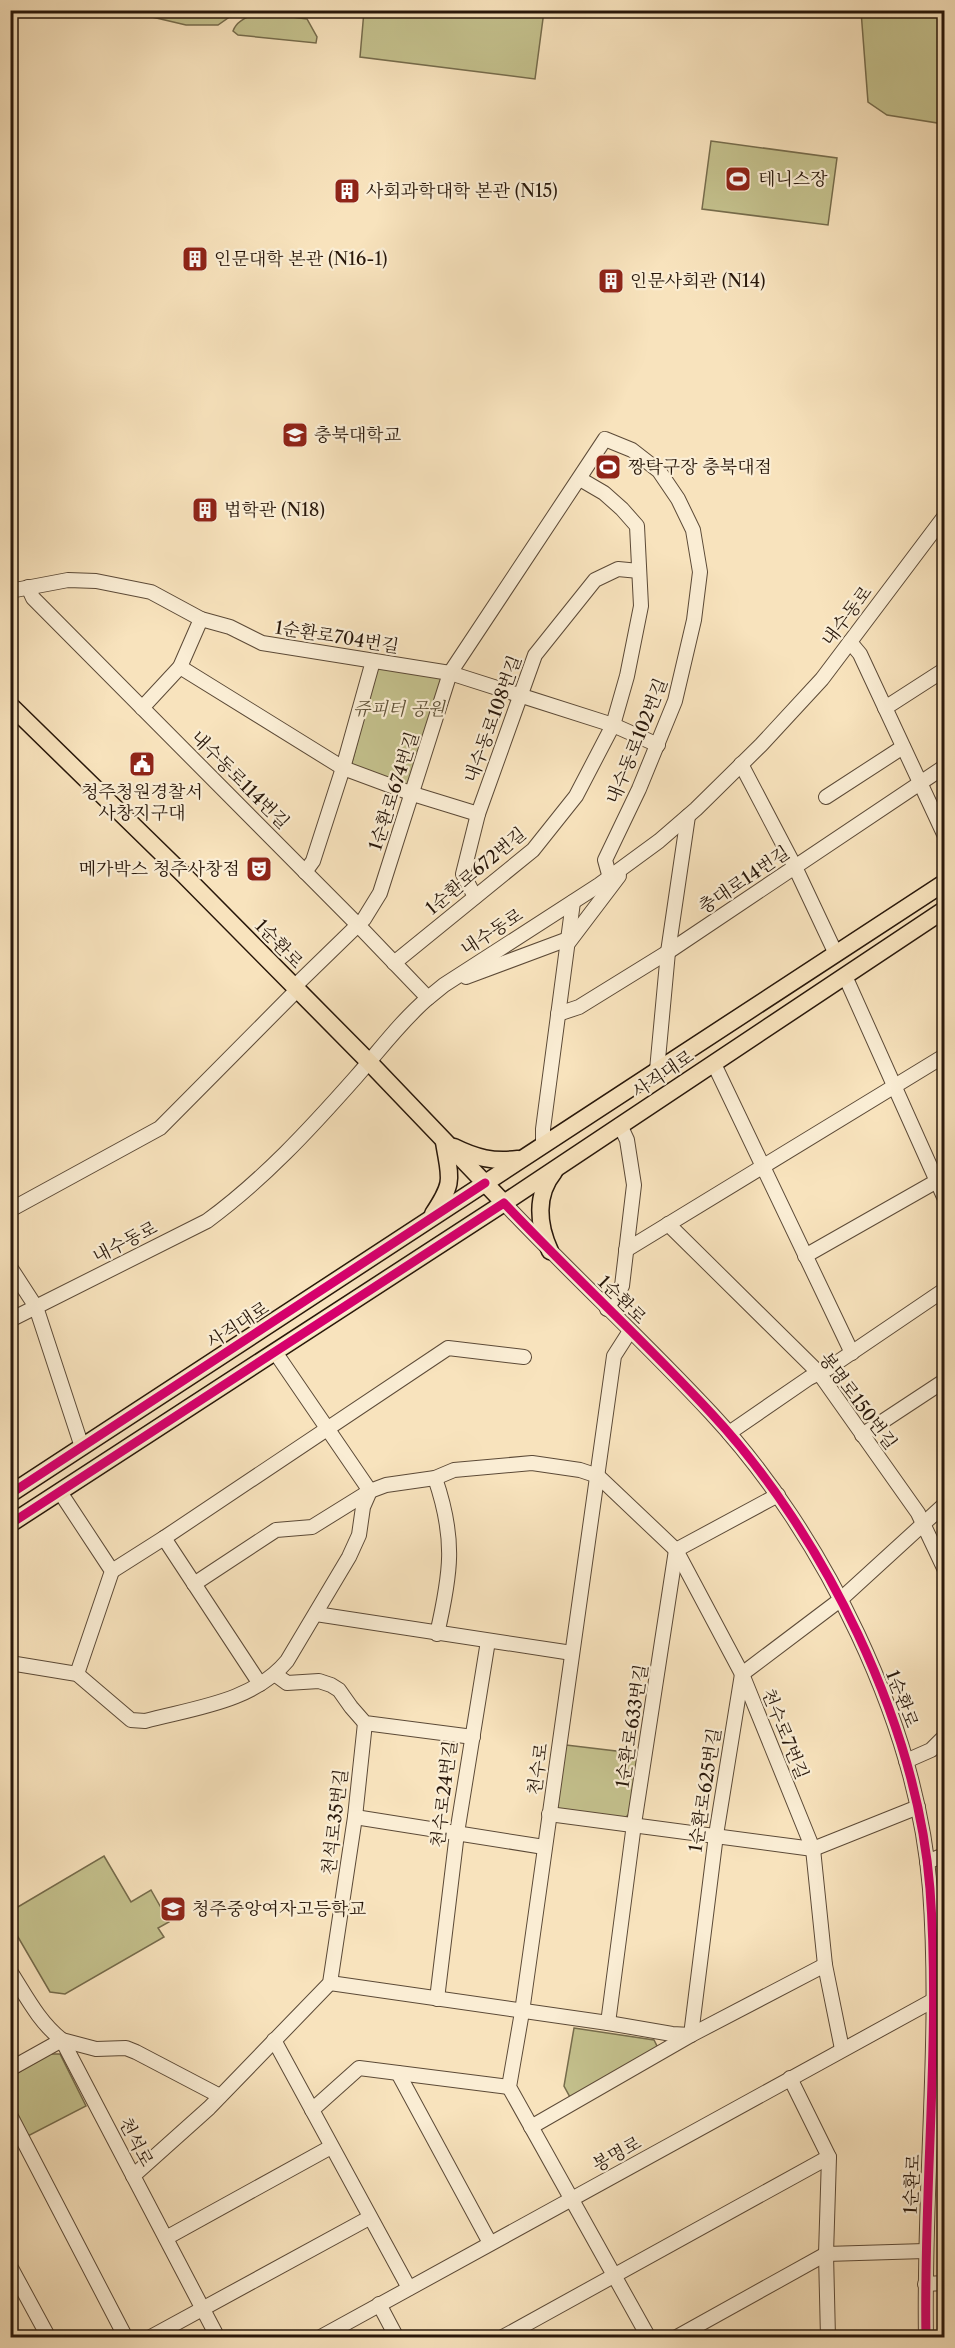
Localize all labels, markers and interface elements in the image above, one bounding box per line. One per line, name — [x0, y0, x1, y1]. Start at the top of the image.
sports icon: 테니스장 — [723, 164, 753, 194]
place label: 테니스장 — [758, 168, 828, 190]
building icon: 사회과학대학 본관 (N15) — [332, 176, 362, 206]
place label: 사회과학대학 본관 (N15) — [366, 180, 558, 202]
building icon: 인문대학 본관 (N16-1) — [180, 244, 210, 274]
place label: 인문대학 본관 (N16-1) — [214, 248, 387, 270]
building icon: 인문사회관 (N14) — [596, 266, 626, 296]
place label: 인문사회관 (N14) — [630, 270, 766, 292]
school or university icon: 충북대학교 — [280, 420, 310, 450]
place label: 충북대학교 — [314, 424, 402, 446]
sports icon: 짱탁구장 충북대점 — [593, 452, 623, 482]
place label: 짱탁구장 충북대점 — [628, 456, 772, 478]
building icon: 법학관 (N18) — [190, 495, 220, 525]
place label: 법학관 (N18) — [224, 499, 325, 521]
street label: 내수동로 — [817, 582, 877, 650]
street label: 1순환로704번길 — [273, 616, 401, 658]
street label: 내수동로108번길 — [460, 652, 526, 786]
street label: 내수동로102번길 — [602, 675, 672, 807]
park label: 쥬피터 공원 — [353, 698, 447, 720]
street label: 내수동로114번길 — [186, 726, 294, 834]
street label: 1순환로674번길 — [364, 729, 424, 853]
public building icon: 청주청원경찰서 사창지구대 — [127, 749, 157, 779]
place label: 청주청원경찰서 사창지구대 — [81, 781, 203, 824]
street label: 1순환로672번길 — [421, 823, 531, 919]
street label: 충대로14번길 — [694, 842, 794, 918]
theatre icon: 메가박스 청주사창점 — [244, 854, 274, 884]
place label: 메가박스 청주사창점 — [79, 858, 240, 880]
street label: 내수동로 — [457, 904, 527, 960]
street label: 1순환로 — [250, 915, 308, 973]
street label: 사직대로 — [628, 1045, 698, 1103]
street label: 내수동로 — [89, 1216, 161, 1268]
street label: 1순환로 — [593, 1271, 651, 1329]
street label: 사직대로 — [203, 1297, 273, 1353]
street label: 봉명로150번길 — [814, 1348, 902, 1454]
street label: 1순환로633번길 — [611, 1663, 653, 1789]
street label: 1순환로 — [881, 1667, 923, 1731]
street label: 천수로7번길 — [757, 1685, 813, 1783]
street label: 1순환로625번길 — [684, 1726, 726, 1854]
street label: 천수로24번길 — [427, 1739, 461, 1849]
street label: 천수로 — [523, 1742, 553, 1796]
street label: 천석로35번길 — [318, 1768, 352, 1876]
school or university icon: 청주중앙여자고등학교 — [158, 1894, 188, 1924]
place label: 청주중앙여자고등학교 — [192, 1898, 366, 1920]
street label: 천석로 — [114, 2114, 158, 2170]
street label: 봉명로 — [589, 2132, 645, 2176]
street label: 1순환로 — [899, 2154, 925, 2214]

